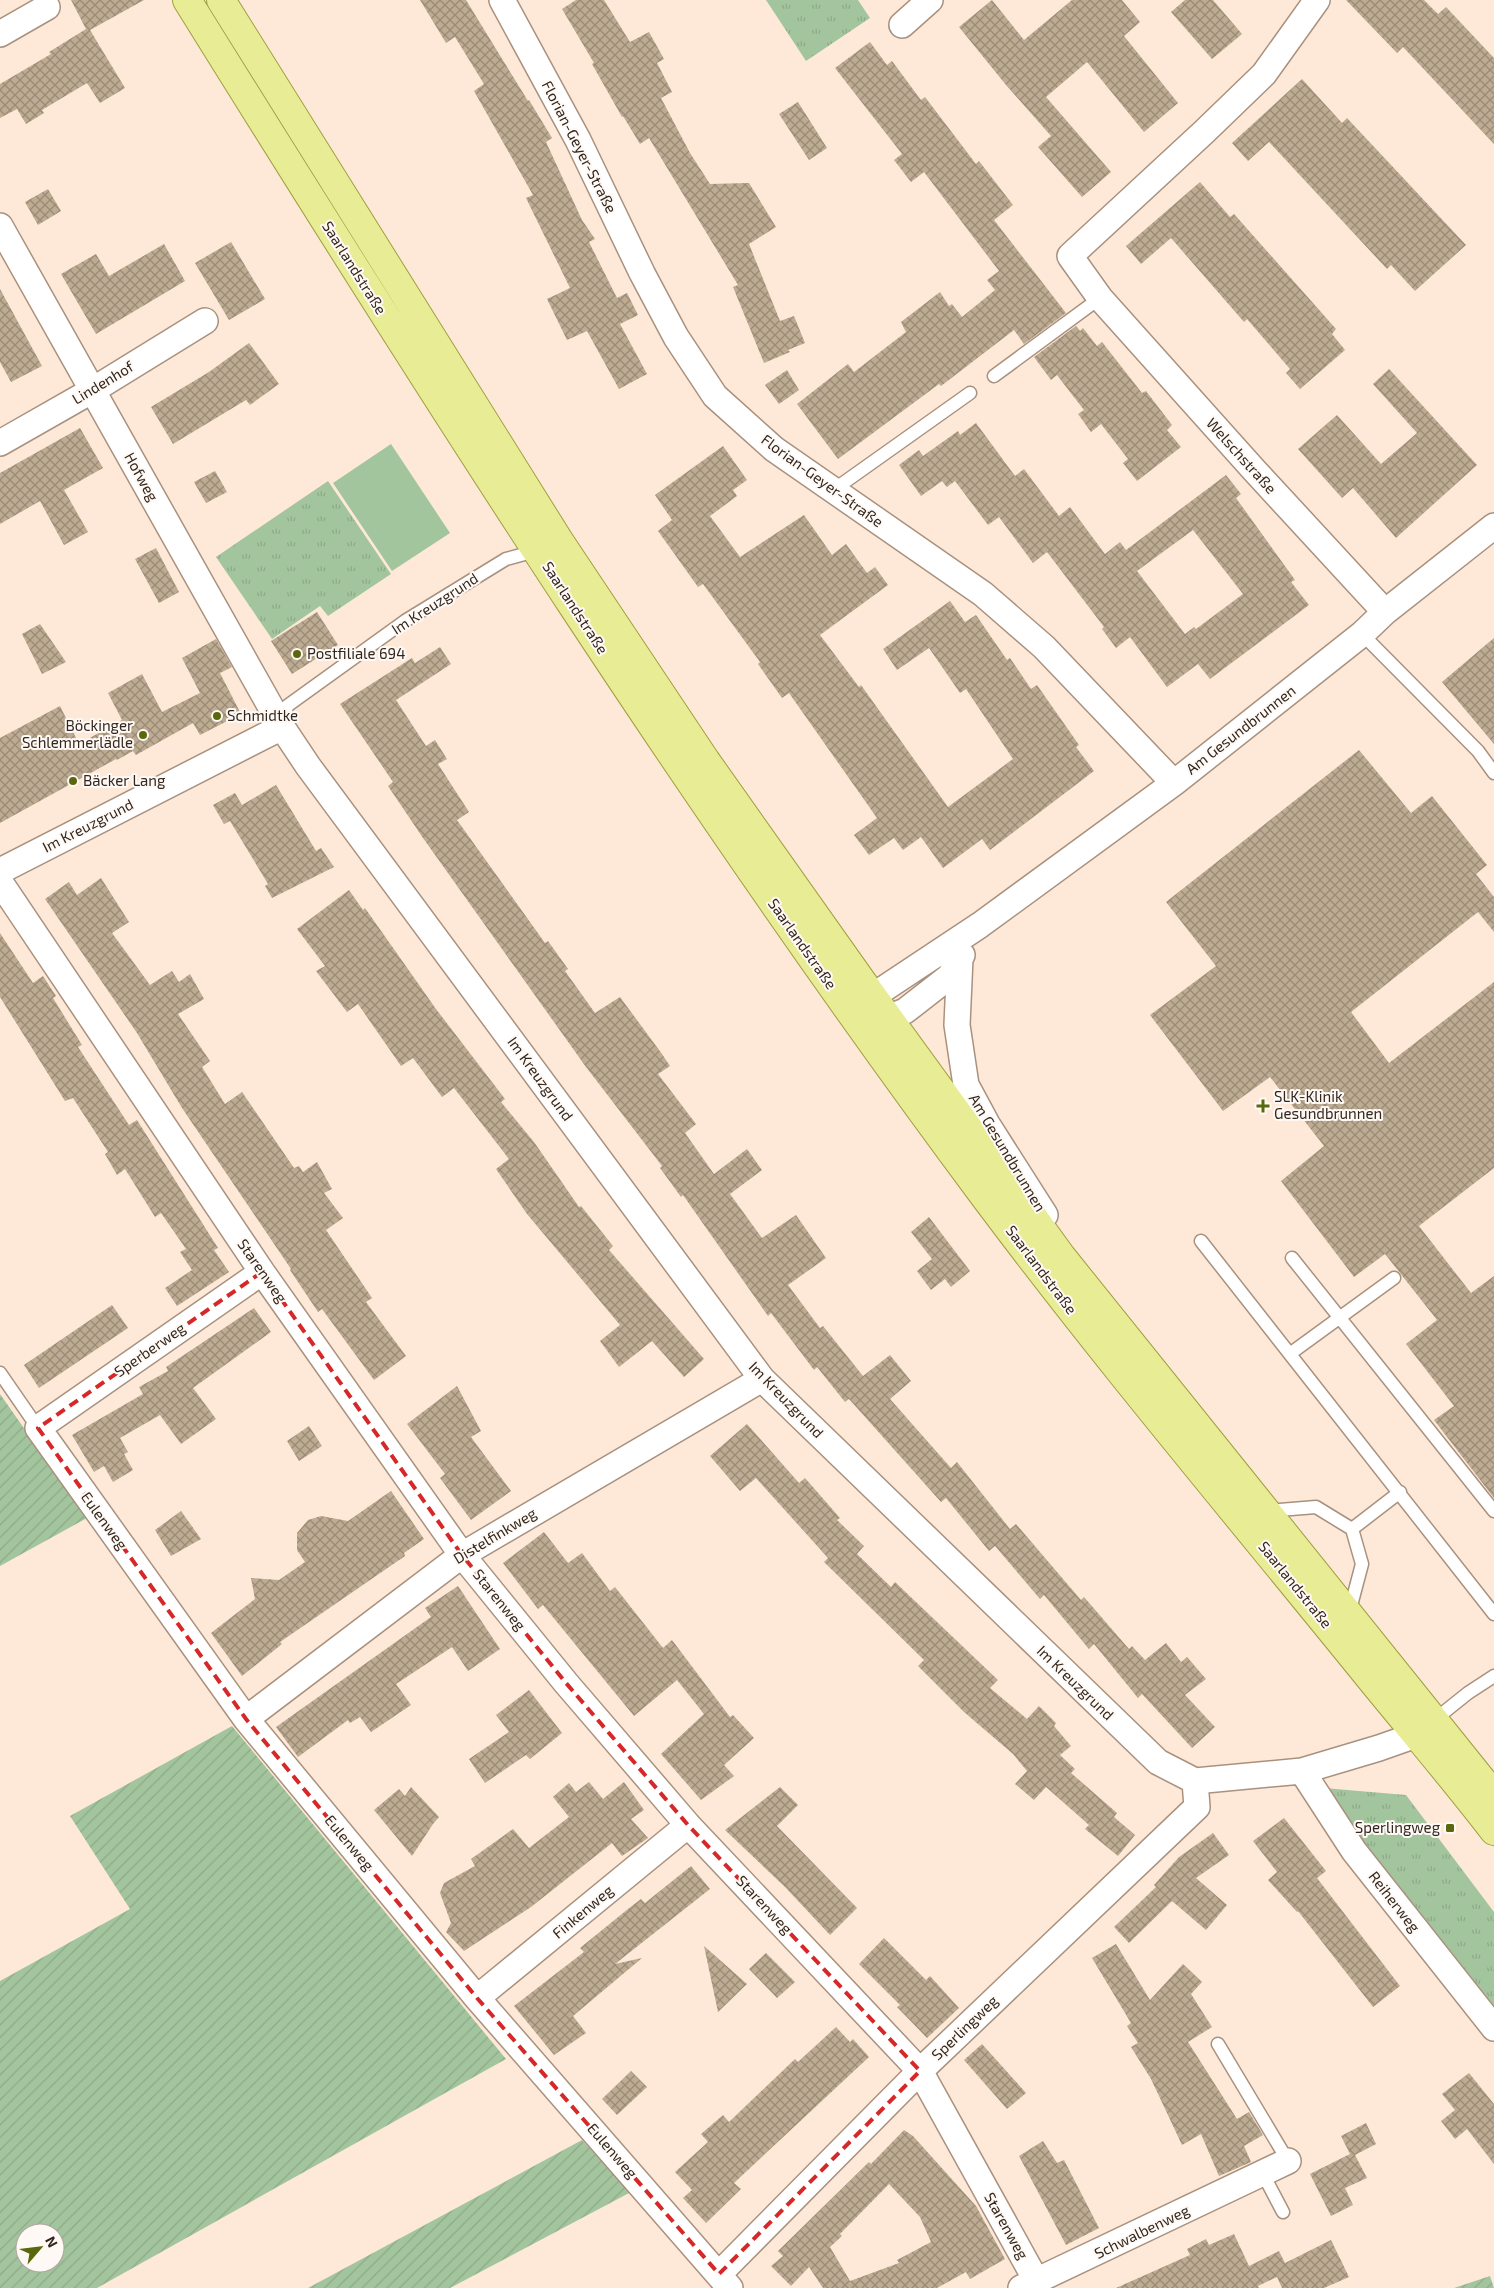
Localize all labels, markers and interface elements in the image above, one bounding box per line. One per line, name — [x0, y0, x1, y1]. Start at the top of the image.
street label: Florian-Geyer-Straße — [539, 77, 621, 216]
street label: Saarlandstraße — [319, 217, 391, 317]
street label: Lindenhof — [69, 357, 137, 407]
street label: Welschstraße — [1203, 414, 1281, 497]
street label: Florian-Geyer-Straße — [758, 430, 887, 530]
street label: Hofweg — [121, 449, 163, 505]
street label: Saarlandstraße — [539, 558, 612, 657]
street label: Im Kreuzgrund — [388, 568, 481, 638]
place label: Postfiliale 694 — [307, 644, 405, 662]
marker: Postfiliale 694 — [291, 648, 303, 660]
street label: Am Gesundbrunnen — [1182, 681, 1299, 778]
place label: Schmidtke — [227, 706, 298, 724]
marker: Schmidtke — [211, 710, 223, 722]
place label: Böckinger Schlemmerlädle — [22, 716, 133, 751]
marker: Böckinger Schlemmerlädle — [137, 729, 149, 741]
place label: Bäcker Lang — [83, 771, 166, 789]
marker: Bäcker Lang — [67, 775, 79, 787]
street label: Im Kreuzgrund — [39, 794, 136, 856]
street label: Saarlandstraße — [765, 895, 841, 992]
street label: Im Kreuzgrund — [504, 1033, 577, 1124]
place label: SLK-Klinik Gesundbrunnen — [1274, 1087, 1382, 1122]
street label: Am Gesundbrunnen — [966, 1090, 1050, 1215]
marker: SLK-Klinik Gesundbrunnen — [1256, 1099, 1270, 1113]
street label: Saarlandstraße — [1003, 1221, 1081, 1317]
street label: Starenweg — [234, 1235, 292, 1306]
street label: Sperberweg — [110, 1318, 189, 1380]
street label: Im Kreuzgrund — [746, 1357, 828, 1441]
street label: Eulenweg — [78, 1488, 132, 1553]
street label: Distelfinkweg — [450, 1503, 540, 1567]
street label: Saarlandstraße — [1255, 1537, 1336, 1631]
street label: Starenweg — [470, 1565, 530, 1634]
street label: Im Kreuzgrund — [1034, 1641, 1118, 1723]
street label: Eulenweg — [321, 1811, 379, 1874]
place label: Sperlingweg — [1355, 1818, 1441, 1836]
marker: Sperlingweg — [1444, 1822, 1456, 1834]
street label: Reiherweg — [1365, 1867, 1425, 1936]
street label: Starenweg — [733, 1871, 797, 1938]
street label: Finkenweg — [548, 1880, 617, 1942]
street label: Sperlingweg — [927, 1991, 1002, 2063]
street label: Eulenweg — [584, 2119, 642, 2182]
street label: Starenweg — [981, 2189, 1033, 2263]
street label: Schwalbenweg — [1091, 2200, 1193, 2262]
north arrow — [15, 2223, 65, 2273]
text: N — [42, 2233, 62, 2250]

